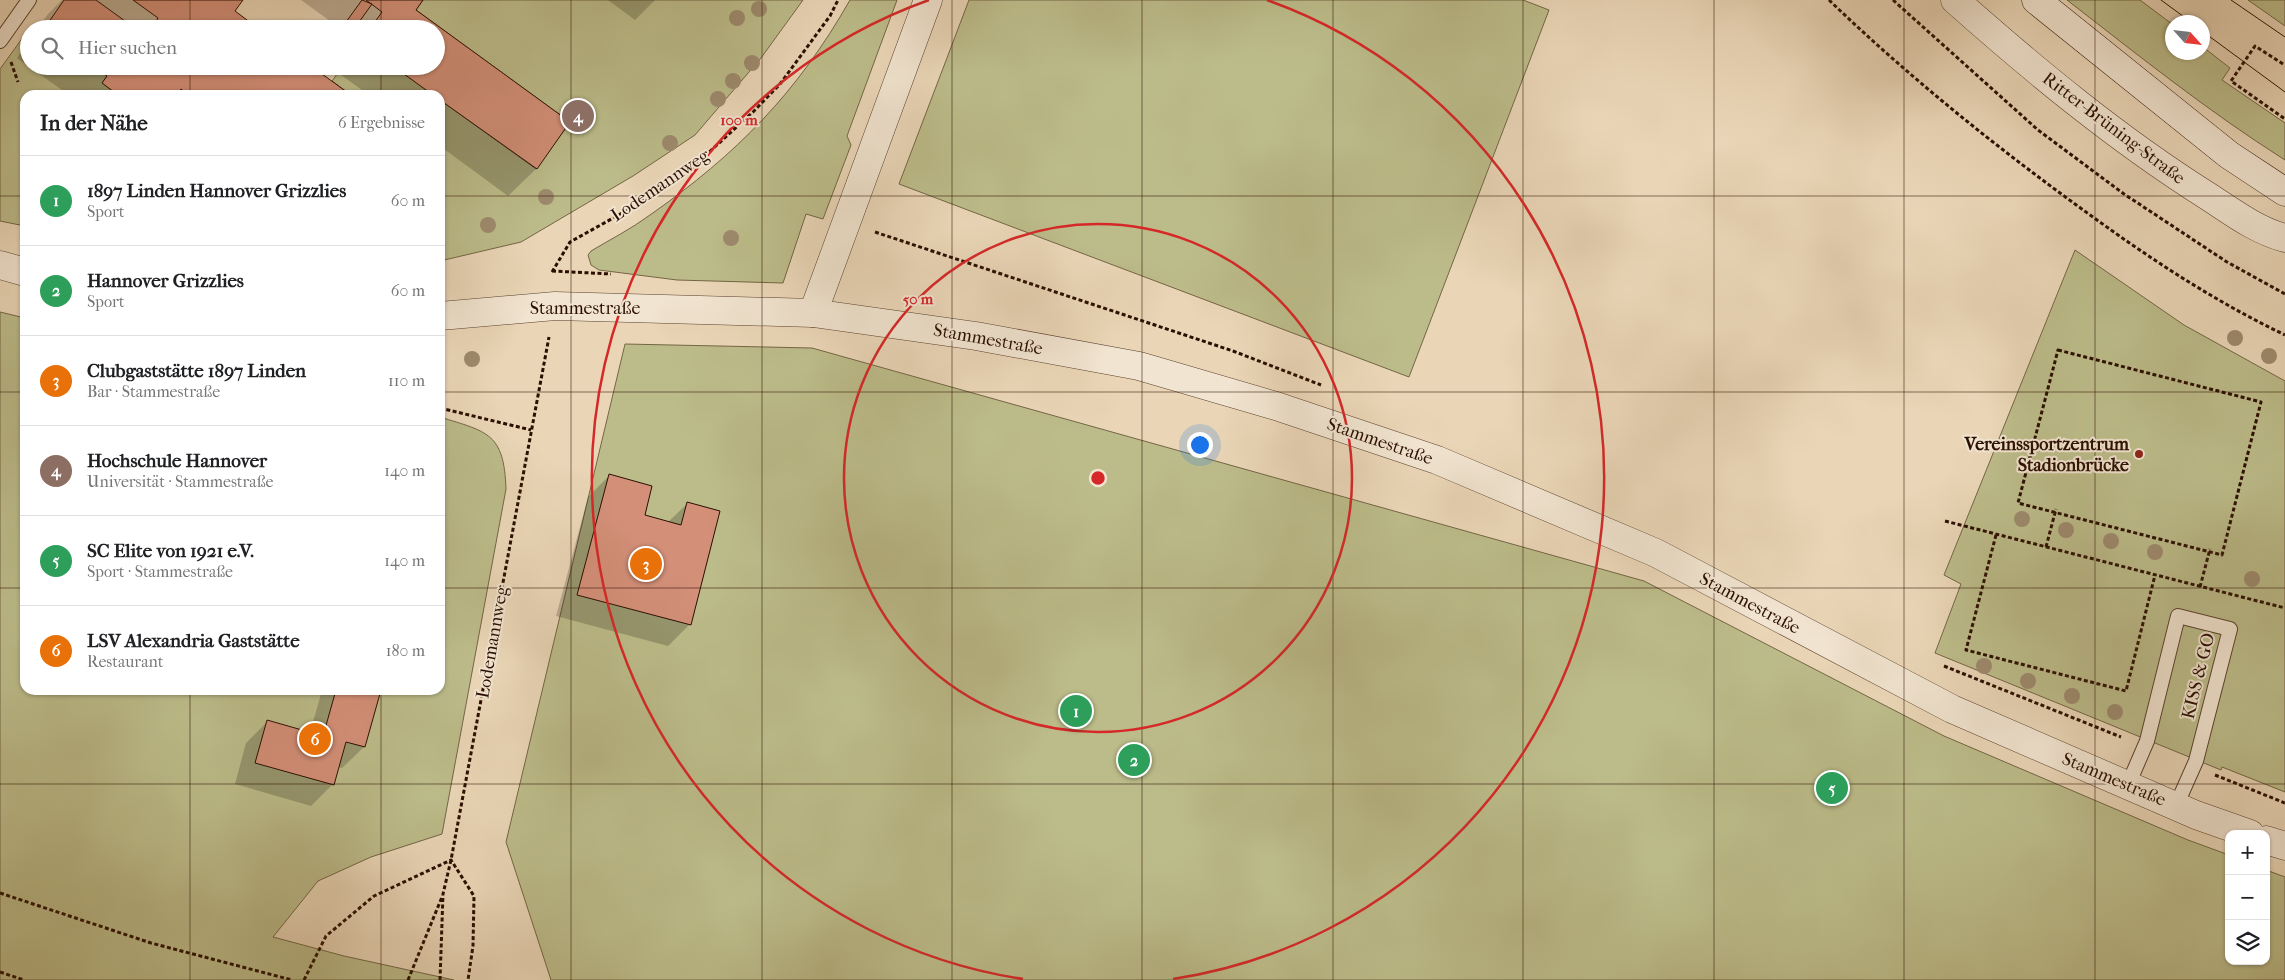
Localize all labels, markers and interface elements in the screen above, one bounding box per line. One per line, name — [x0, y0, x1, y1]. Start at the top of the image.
north arrow — [2165, 15, 2210, 60]
search box — [20, 20, 445, 75]
icon: search — [38, 34, 66, 62]
text: Hier suchen — [78, 37, 177, 59]
street label: Ritter-Brüning-Straße — [2038, 68, 2189, 189]
pin: 4 — [562, 97, 594, 135]
text: In der Nähe — [40, 111, 148, 135]
text: 100 m — [720, 111, 758, 129]
text: 6 Ergebnisse — [338, 113, 425, 132]
street label: Lodemannweg — [607, 145, 714, 226]
text: 1897 Linden Hannover Grizzlies — [87, 180, 346, 202]
text: 1 — [53, 191, 59, 210]
text: 60 m — [391, 191, 425, 210]
text: Sport — [87, 202, 125, 221]
text: Hannover Grizzlies — [87, 270, 244, 292]
text: 2 — [52, 281, 60, 300]
text: 60 m — [391, 281, 425, 300]
text: 50 m — [903, 290, 934, 308]
text: Sport — [87, 292, 125, 311]
street label: Stammestraße — [530, 298, 640, 319]
street label: Stammestraße — [932, 320, 1044, 359]
text: Clubgaststätte 1897 Linden — [87, 360, 306, 382]
text: 3 — [53, 371, 59, 390]
text: 110 m — [388, 371, 425, 390]
text: Bar · Stammestraße — [87, 382, 220, 401]
street label: Stammestraße — [1324, 414, 1436, 469]
your location — [1187, 432, 1213, 458]
place label: Vereinssportzentrum Stadionbrücke — [1963, 434, 2130, 476]
marker: Vereinssportzentrum Stadionbrücke — [2133, 448, 2145, 460]
text: Hochschule Hannover — [87, 450, 267, 472]
text: 4 — [51, 461, 61, 480]
text: 140 m — [384, 461, 425, 480]
centre of rings — [1089, 469, 1107, 487]
text: Universität · Stammestraße — [87, 472, 273, 491]
text: SC Elite von 1921 e.V. — [87, 540, 254, 562]
pin: 3 — [630, 545, 662, 583]
text: 5 — [53, 551, 59, 570]
text: 140 m — [384, 551, 425, 570]
text: Sport · Stammestraße — [87, 562, 233, 581]
street label: Stammestraße — [1696, 568, 1804, 639]
street label: Lodemannweg — [472, 584, 513, 700]
text: LSV Alexandria Gaststätte — [87, 630, 300, 652]
street label: KISS & GO — [2178, 631, 2219, 721]
text: 6 — [52, 641, 60, 660]
text: 180 m — [386, 641, 425, 660]
text: Restaurant — [87, 652, 163, 671]
pin: 1 — [1060, 692, 1092, 730]
pin: 6 — [299, 720, 331, 758]
pin: 2 — [1118, 741, 1150, 779]
street label: Stammestraße — [2059, 748, 2169, 811]
pin: 5 — [1816, 769, 1848, 807]
map controls — [2225, 830, 2270, 965]
button: + — [2225, 830, 2270, 875]
button: − — [2225, 875, 2270, 920]
button: layers — [2225, 920, 2270, 965]

